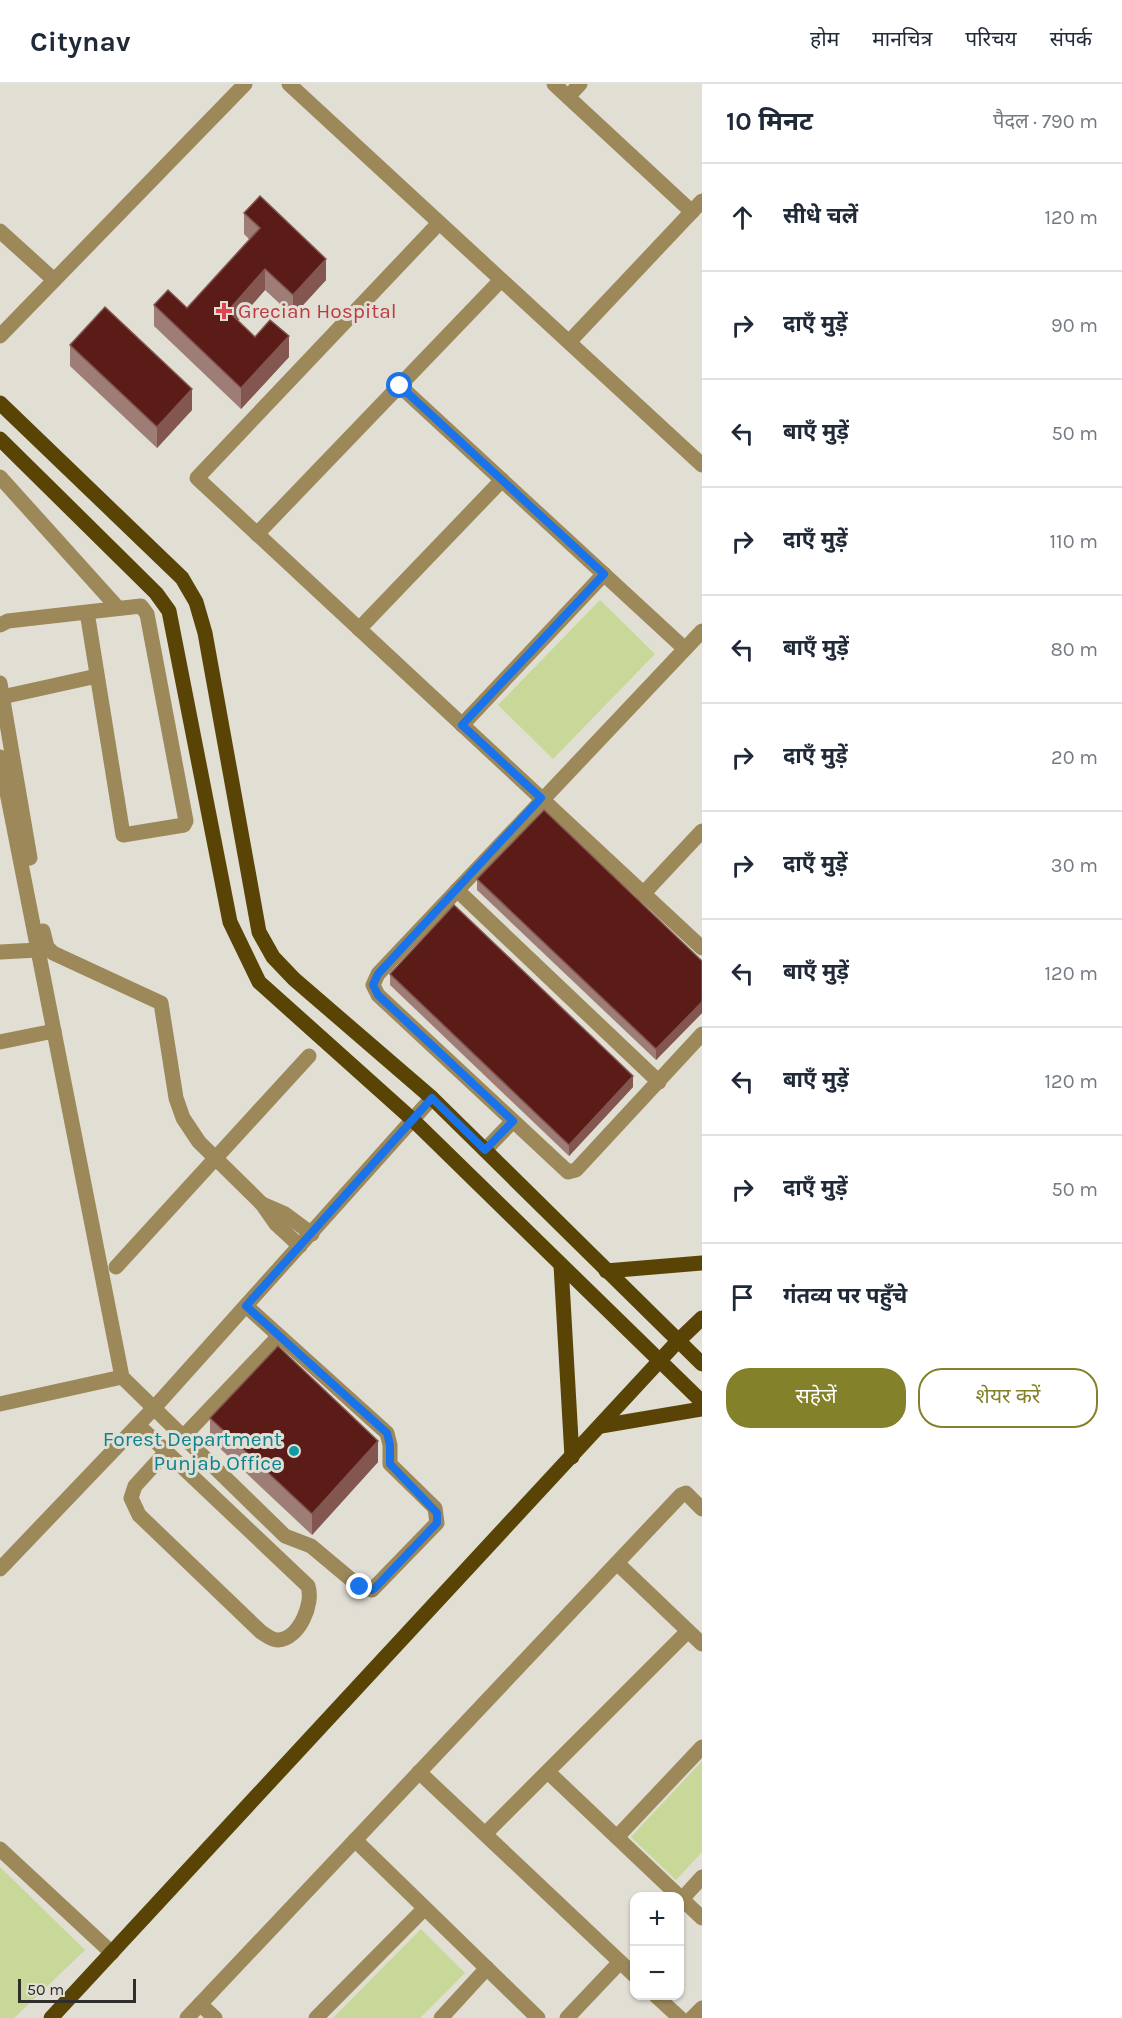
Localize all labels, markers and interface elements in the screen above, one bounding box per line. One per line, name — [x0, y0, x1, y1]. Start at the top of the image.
text: Citynav — [30, 25, 130, 58]
text: होम — [810, 27, 839, 51]
text: मानचित्र — [872, 27, 932, 51]
text: परिचय — [965, 27, 1017, 51]
text: संपर्क — [1050, 27, 1092, 51]
text: 10 मिनट — [726, 106, 813, 137]
text: पैदल · 790 m — [993, 110, 1098, 133]
icon: ahead — [726, 201, 759, 234]
text: सीधे चलें — [783, 203, 858, 229]
text: 120 m — [1044, 206, 1098, 229]
place label: Grecian Hospital — [238, 299, 397, 323]
marker: Grecian Hospital — [215, 302, 233, 320]
icon: right — [726, 309, 759, 342]
text: दाएँ मुड़ें — [783, 311, 848, 337]
text: 90 m — [1051, 314, 1098, 337]
route start — [386, 372, 412, 398]
icon: left — [726, 417, 759, 450]
text: बाएँ मुड़ें — [783, 419, 849, 445]
text: 50 m — [1051, 422, 1098, 445]
icon: right — [726, 525, 759, 558]
text: दाएँ मुड़ें — [783, 527, 848, 553]
text: 110 m — [1049, 530, 1098, 553]
icon: left — [726, 633, 759, 666]
text: बाएँ मुड़ें — [783, 635, 849, 661]
text: 80 m — [1050, 638, 1098, 661]
icon: right — [726, 741, 759, 774]
text: दाएँ मुड़ें — [783, 743, 848, 769]
text: 20 m — [1051, 746, 1098, 769]
icon: right — [726, 849, 759, 882]
text: दाएँ मुड़ें — [783, 851, 848, 877]
text: 30 m — [1051, 854, 1098, 877]
icon: left — [726, 957, 759, 990]
text: बाएँ मुड़ें — [783, 959, 849, 985]
text: 120 m — [1044, 962, 1098, 985]
icon: left — [726, 1065, 759, 1098]
text: बाएँ मुड़ें — [783, 1067, 849, 1093]
text: 120 m — [1044, 1070, 1098, 1093]
icon: right — [726, 1173, 759, 1206]
text: दाएँ मुड़ें — [783, 1175, 848, 1201]
text: 50 m — [1051, 1178, 1098, 1201]
icon: arrive — [726, 1281, 759, 1314]
text: गंतव्य पर पहुँचे — [783, 1283, 907, 1309]
button: सहेजें — [726, 1368, 906, 1428]
button: शेयर करें — [918, 1368, 1098, 1428]
place label: Forest Department Punjab Office — [103, 1427, 282, 1475]
marker: Forest Department Punjab Office — [287, 1444, 301, 1458]
route end — [346, 1573, 372, 1599]
map controls — [630, 1892, 684, 2000]
button: + — [630, 1892, 684, 1946]
button: − — [630, 1946, 684, 2000]
scale bar — [18, 1976, 136, 2004]
text: 50 m — [27, 1980, 64, 1999]

